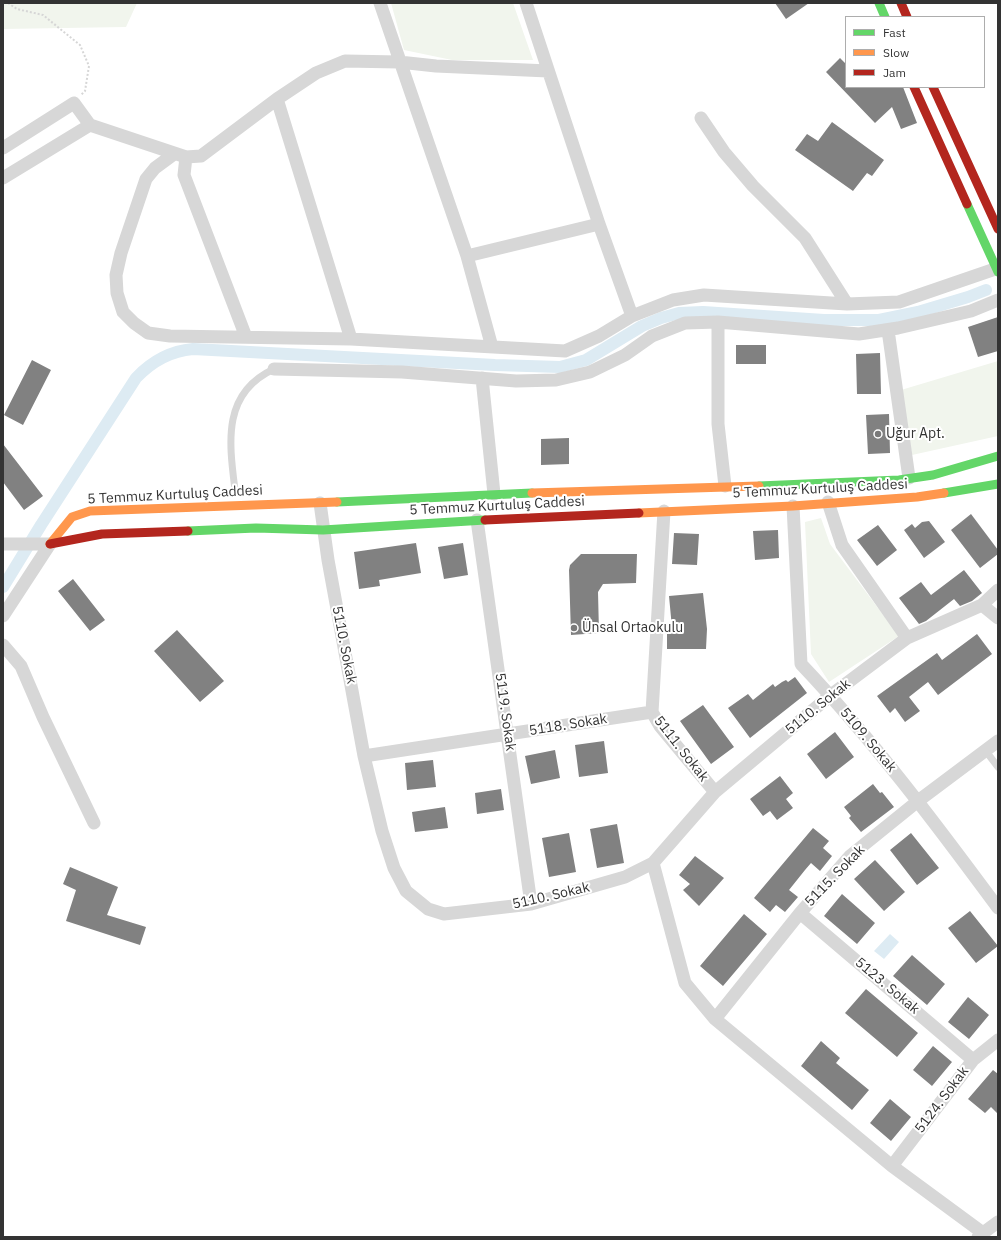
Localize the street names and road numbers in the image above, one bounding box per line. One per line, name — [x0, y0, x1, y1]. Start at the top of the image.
street label: 5 Temmuz Kurtuluş Caddesi — [732, 476, 908, 502]
street label: 5 Temmuz Kurtuluş Caddesi — [87, 482, 263, 508]
street label: 5 Temmuz Kurtuluş Caddesi — [409, 493, 585, 519]
street label: 5110. Sokak — [328, 605, 360, 685]
street label: 5119. Sokak — [491, 672, 519, 752]
street label: 5110. Sokak — [782, 676, 854, 738]
street label: 5109. Sokak — [836, 704, 900, 776]
street label: 5118. Sokak — [528, 711, 608, 739]
street label: 5111. Sokak — [650, 713, 712, 785]
street label: 5115. Sokak — [802, 842, 868, 910]
street label: 5110. Sokak — [511, 879, 591, 913]
street label: 5123. Sokak — [851, 954, 923, 1018]
street label: 5124. Sokak — [912, 1063, 972, 1137]

